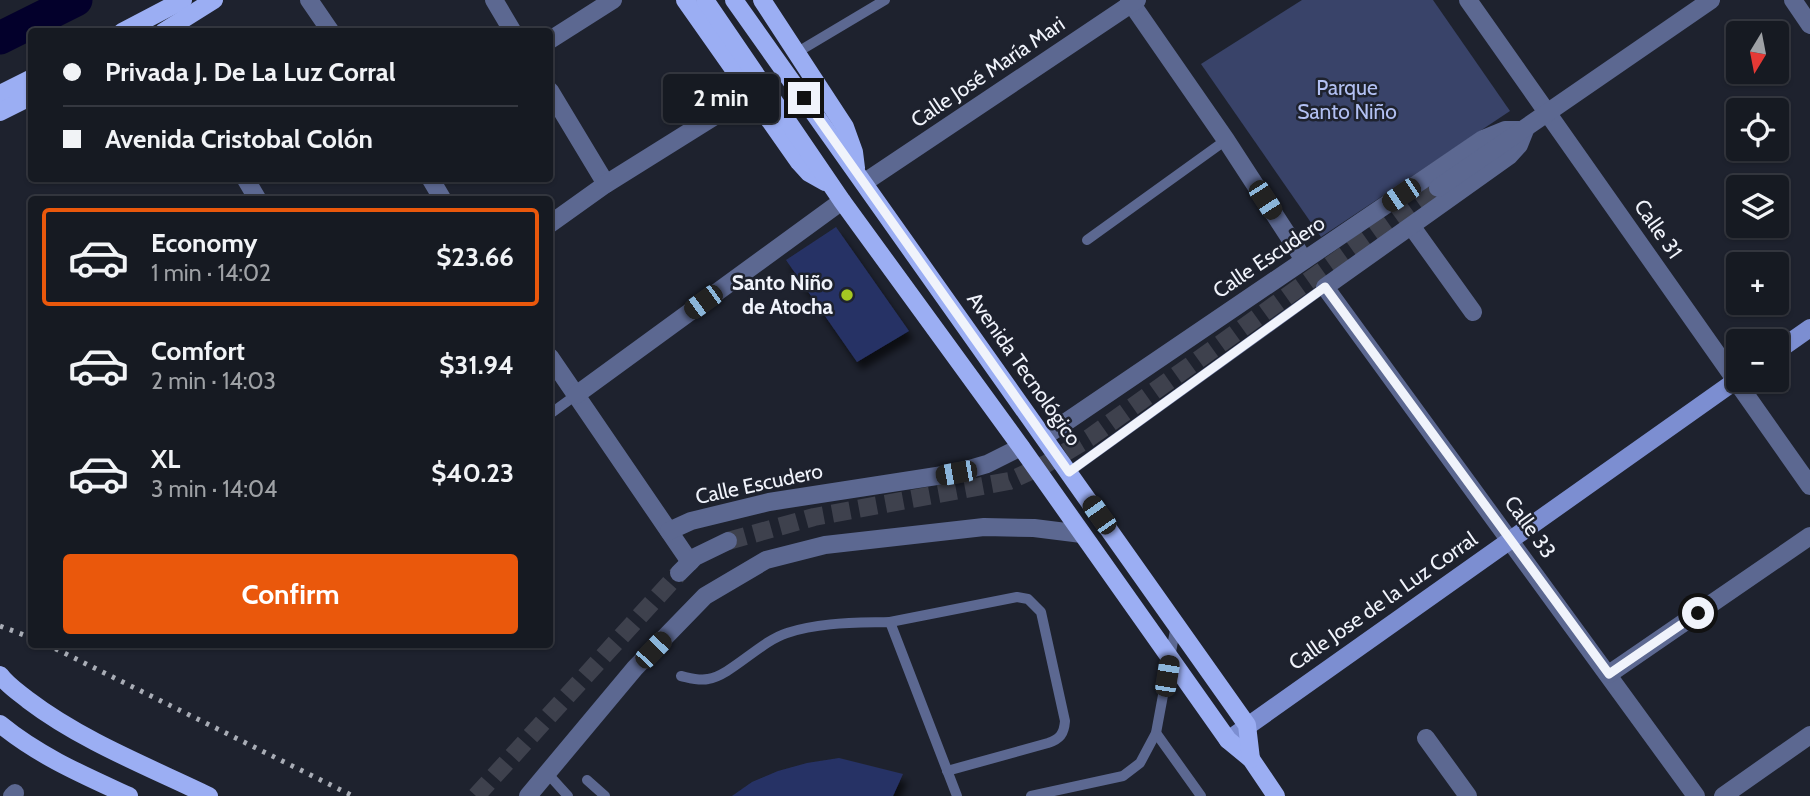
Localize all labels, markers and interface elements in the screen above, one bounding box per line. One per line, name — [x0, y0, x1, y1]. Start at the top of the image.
street label: Calle José María Mari — [906, 11, 1069, 132]
north arrow — [1726, 21, 1788, 84]
map controls — [1726, 21, 1789, 392]
text: Privada J. De La Luz Corral — [105, 56, 396, 88]
callout: 2 min — [664, 74, 780, 122]
park label: Parque Santo Niño — [1297, 75, 1397, 124]
route end — [788, 82, 820, 114]
text: 2 min — [693, 84, 749, 112]
button: locate — [1726, 98, 1789, 161]
text: Avenida Cristobal Colón — [105, 123, 373, 155]
car — [1378, 175, 1425, 215]
button: layers — [1726, 175, 1789, 238]
car — [1245, 177, 1286, 223]
street label: Calle 31 — [1629, 194, 1688, 263]
street label: Calle Escudero — [1208, 210, 1329, 303]
icon: car — [67, 226, 130, 289]
text: Economy — [151, 227, 257, 259]
text: $23.66 — [436, 241, 514, 273]
button: + — [1726, 252, 1789, 315]
text: 1 min · 14:02 — [151, 259, 271, 287]
place label: Santo Niño de Atocha — [732, 270, 834, 319]
car — [680, 281, 727, 323]
marker: Santo Niño de Atocha — [839, 287, 855, 303]
street label: Avenida Tecnológico — [962, 287, 1087, 450]
button: − — [1726, 329, 1789, 392]
icon: car — [67, 334, 130, 397]
text: Comfort — [151, 335, 245, 367]
text: $31.94 — [439, 349, 514, 381]
text: 2 min · 14:03 — [151, 367, 276, 395]
icon: car — [67, 442, 130, 505]
text: XL — [151, 443, 180, 475]
text: $40.23 — [431, 457, 514, 489]
street label: Calle Escudero — [693, 458, 825, 509]
car — [934, 459, 979, 487]
text: 3 min · 14:04 — [151, 475, 277, 503]
street label: Calle 33 — [1499, 491, 1561, 563]
car — [1079, 492, 1120, 538]
street label: Calle Jose de la Luz Corral — [1284, 526, 1482, 675]
button: Confirm — [63, 554, 518, 634]
route start — [1682, 597, 1714, 629]
car — [631, 628, 676, 672]
car — [1154, 654, 1181, 698]

